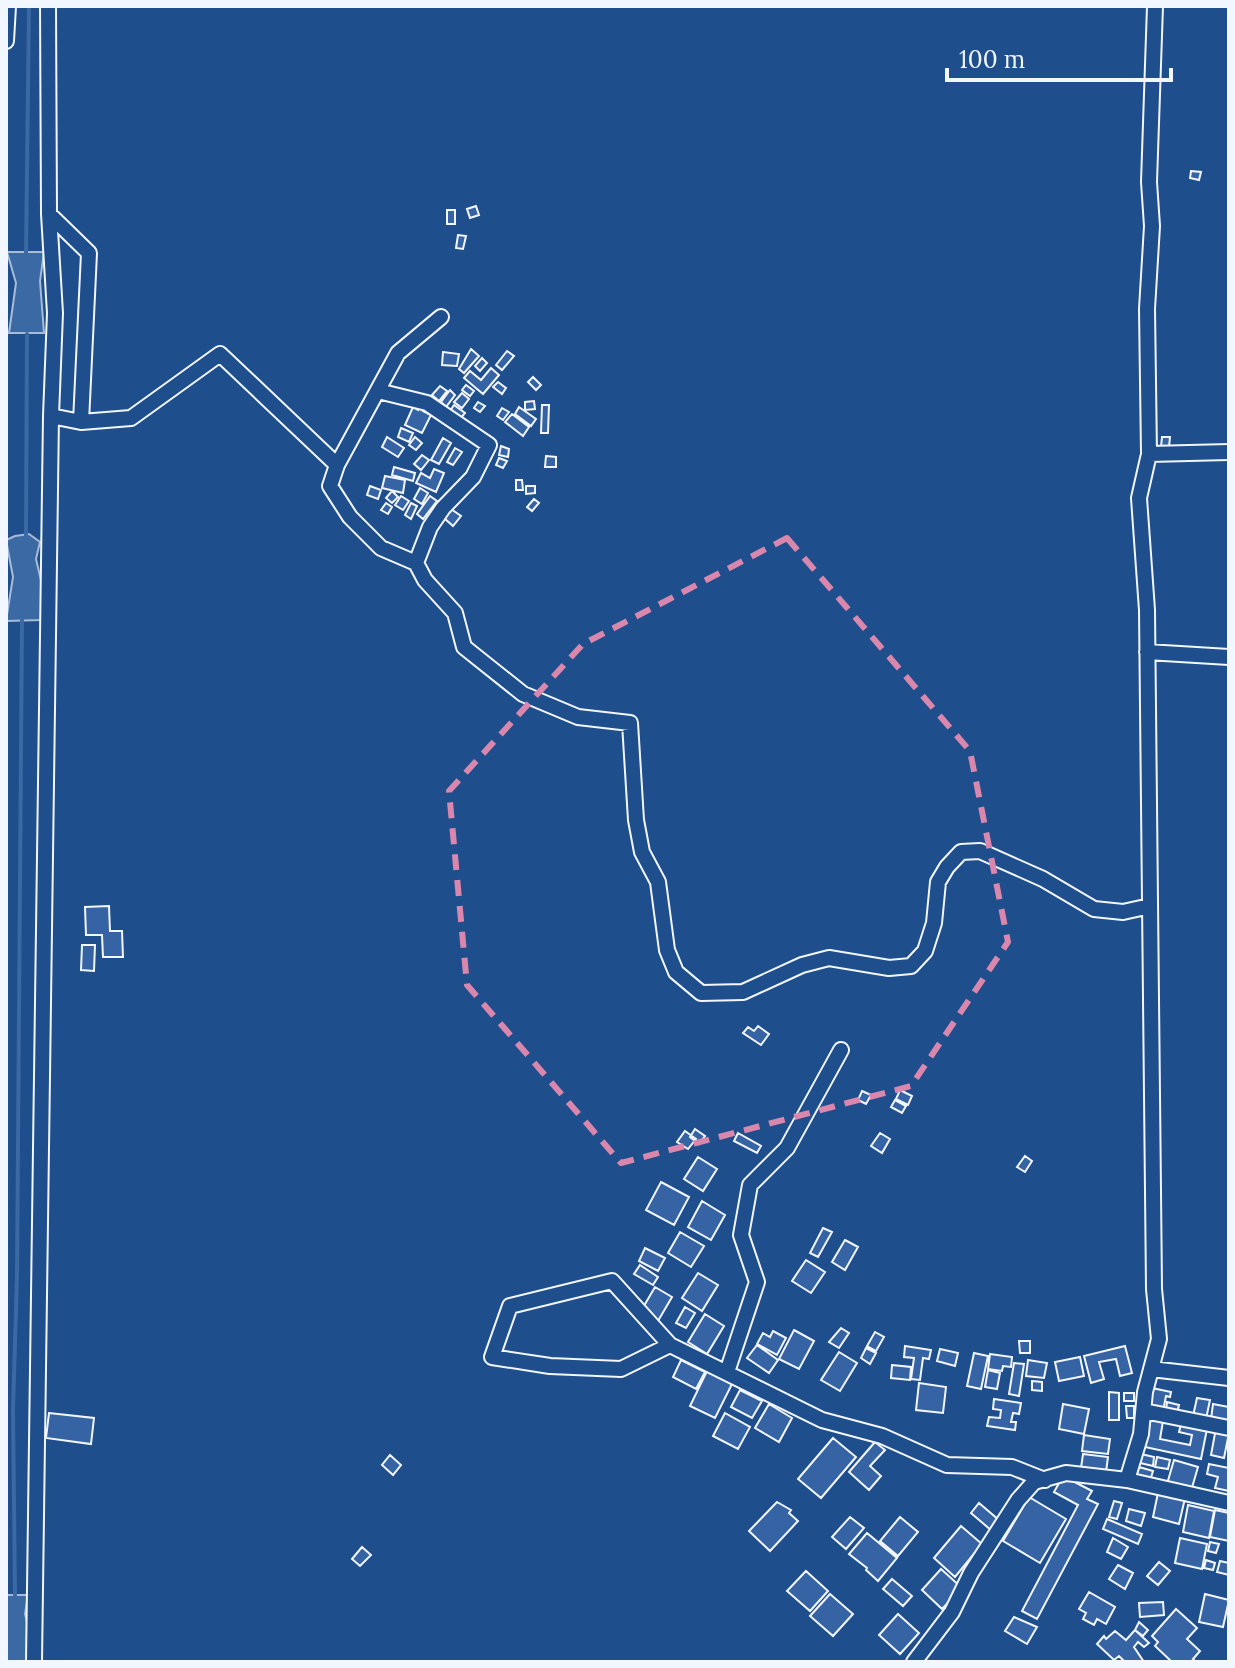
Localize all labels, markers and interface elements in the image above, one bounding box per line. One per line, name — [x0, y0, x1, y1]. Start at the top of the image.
scale bar — [947, 32, 1171, 82]
text: 100 m — [959, 44, 1025, 75]

